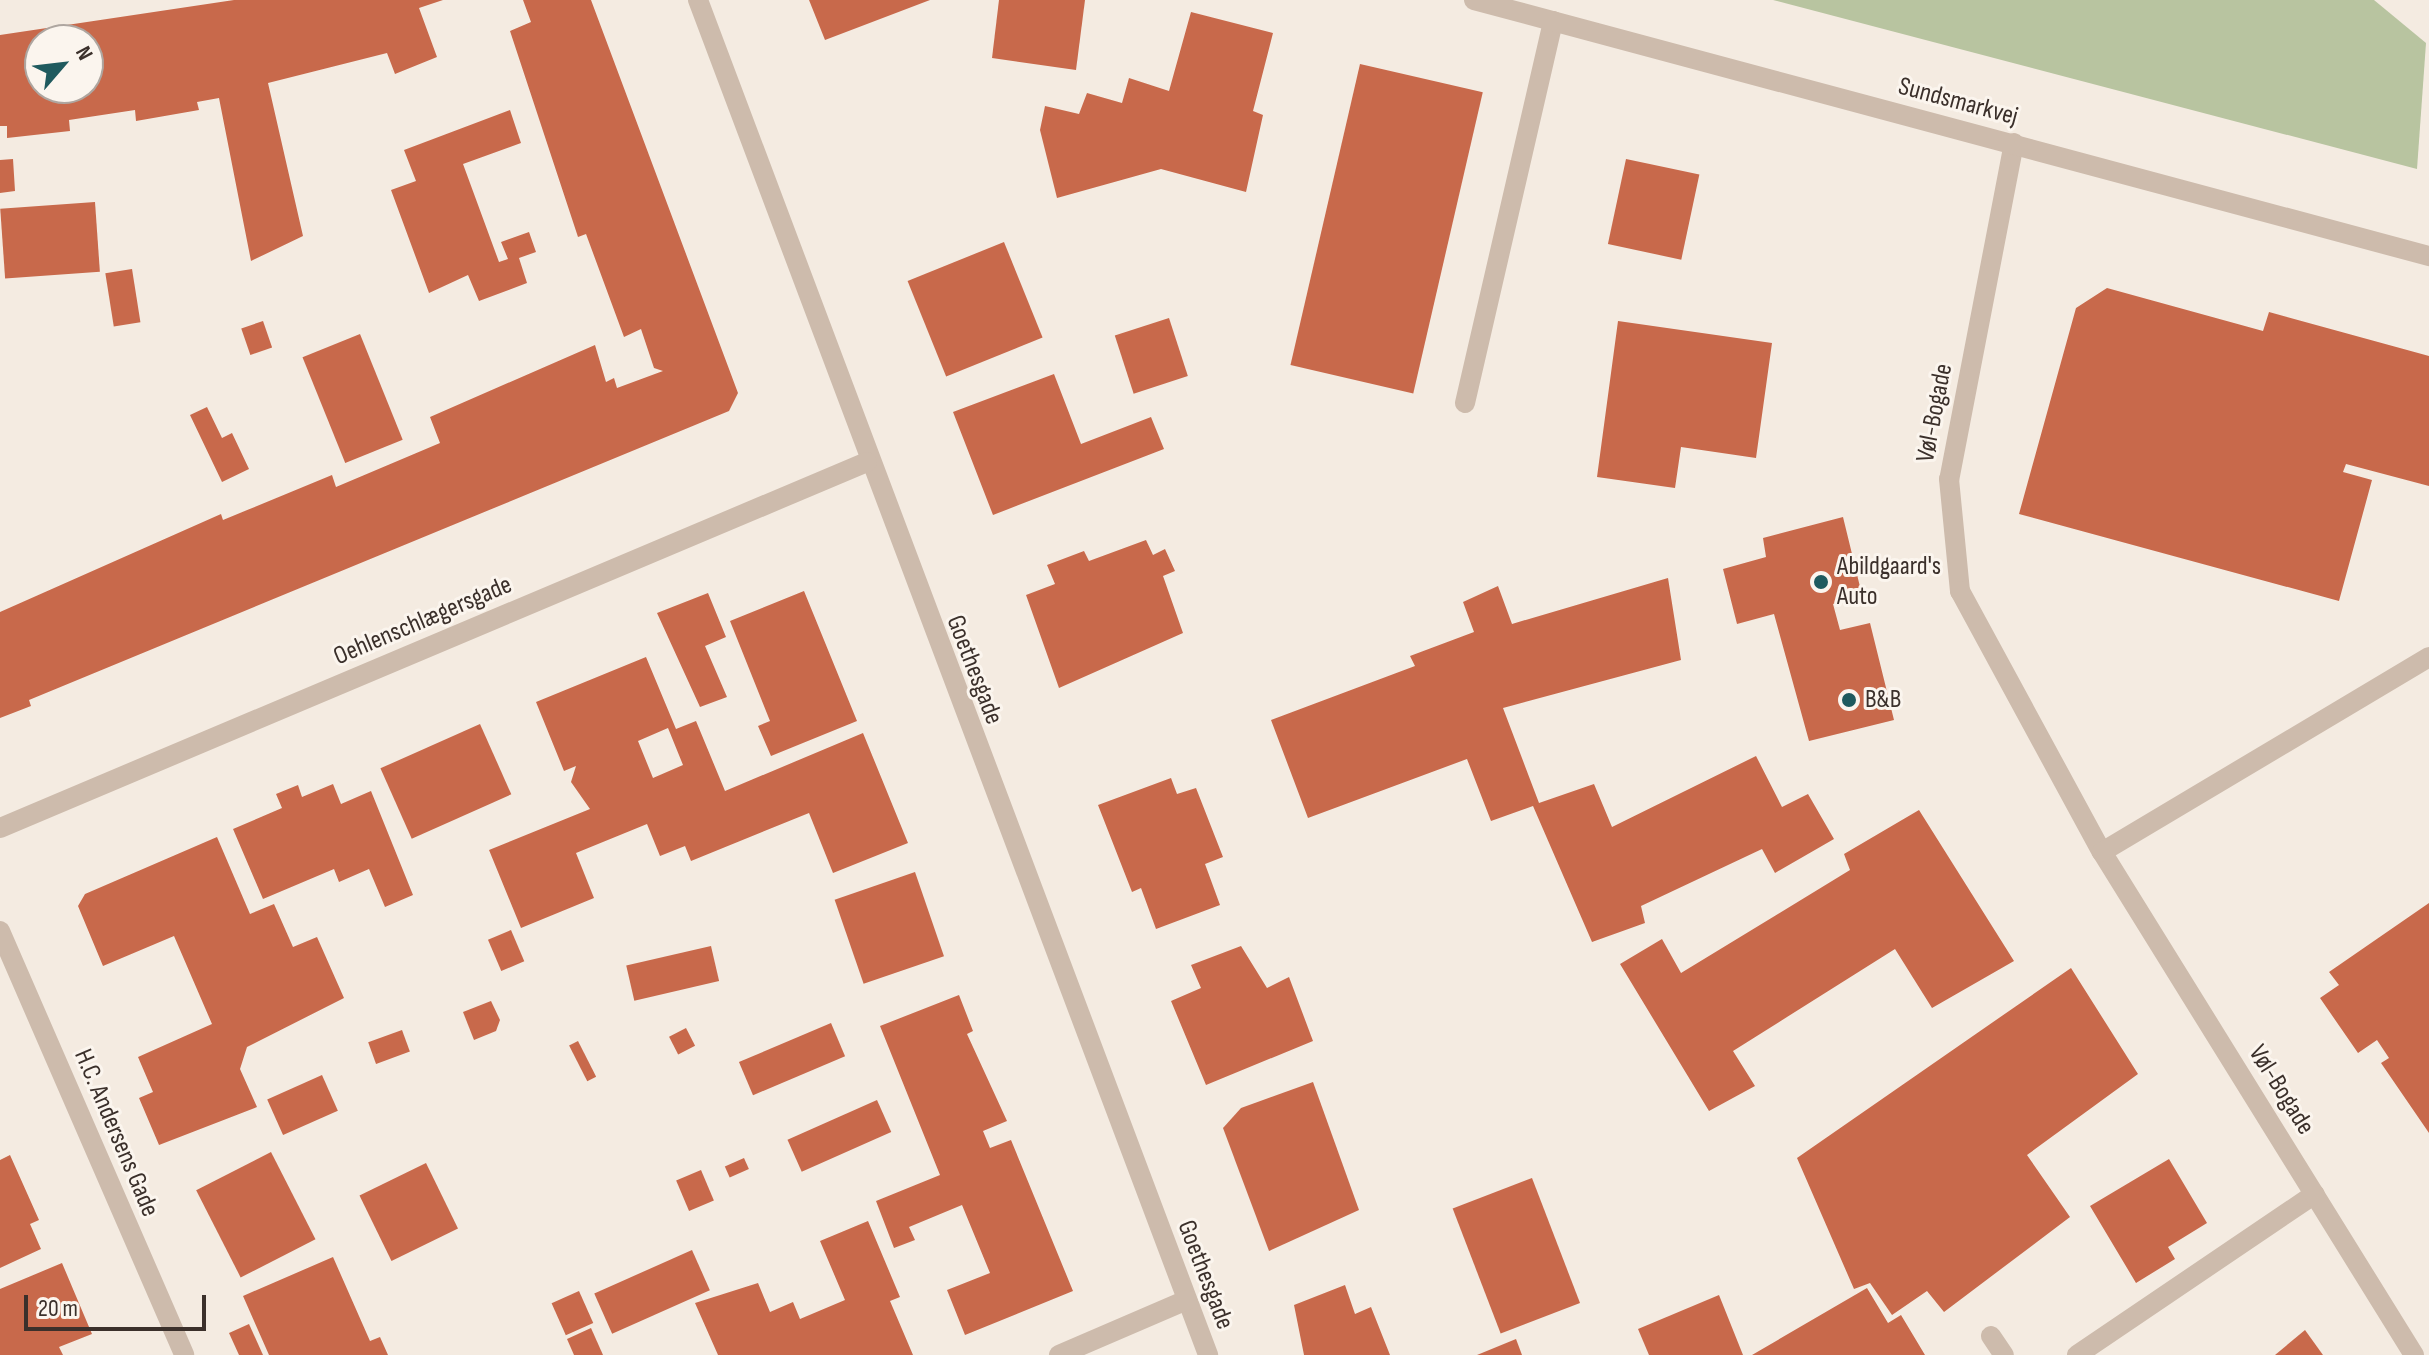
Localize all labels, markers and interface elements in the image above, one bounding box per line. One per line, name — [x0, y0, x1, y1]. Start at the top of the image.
north arrow — [24, 24, 104, 104]
text: N — [69, 42, 99, 65]
street label: Sundsmarkvej — [1895, 71, 2021, 133]
street label: Vøl-Bogade — [1910, 361, 1960, 465]
place label: Abildgaard's Auto — [1837, 551, 1941, 612]
street label: Oehlenschlægersgade — [329, 569, 517, 673]
marker: Abildgaard's Auto — [1812, 573, 1830, 591]
street label: Goethesgade — [939, 611, 1009, 729]
place label: B&B — [1865, 684, 1901, 716]
marker: B&B — [1840, 691, 1858, 709]
street label: Vøl-Bogade — [2241, 1039, 2321, 1141]
street label: H.C. Andersens Gade — [67, 1045, 165, 1221]
street label: Goethesgade — [1170, 1216, 1240, 1334]
scale bar — [28, 1279, 210, 1329]
text: 20 m — [38, 1294, 78, 1323]

